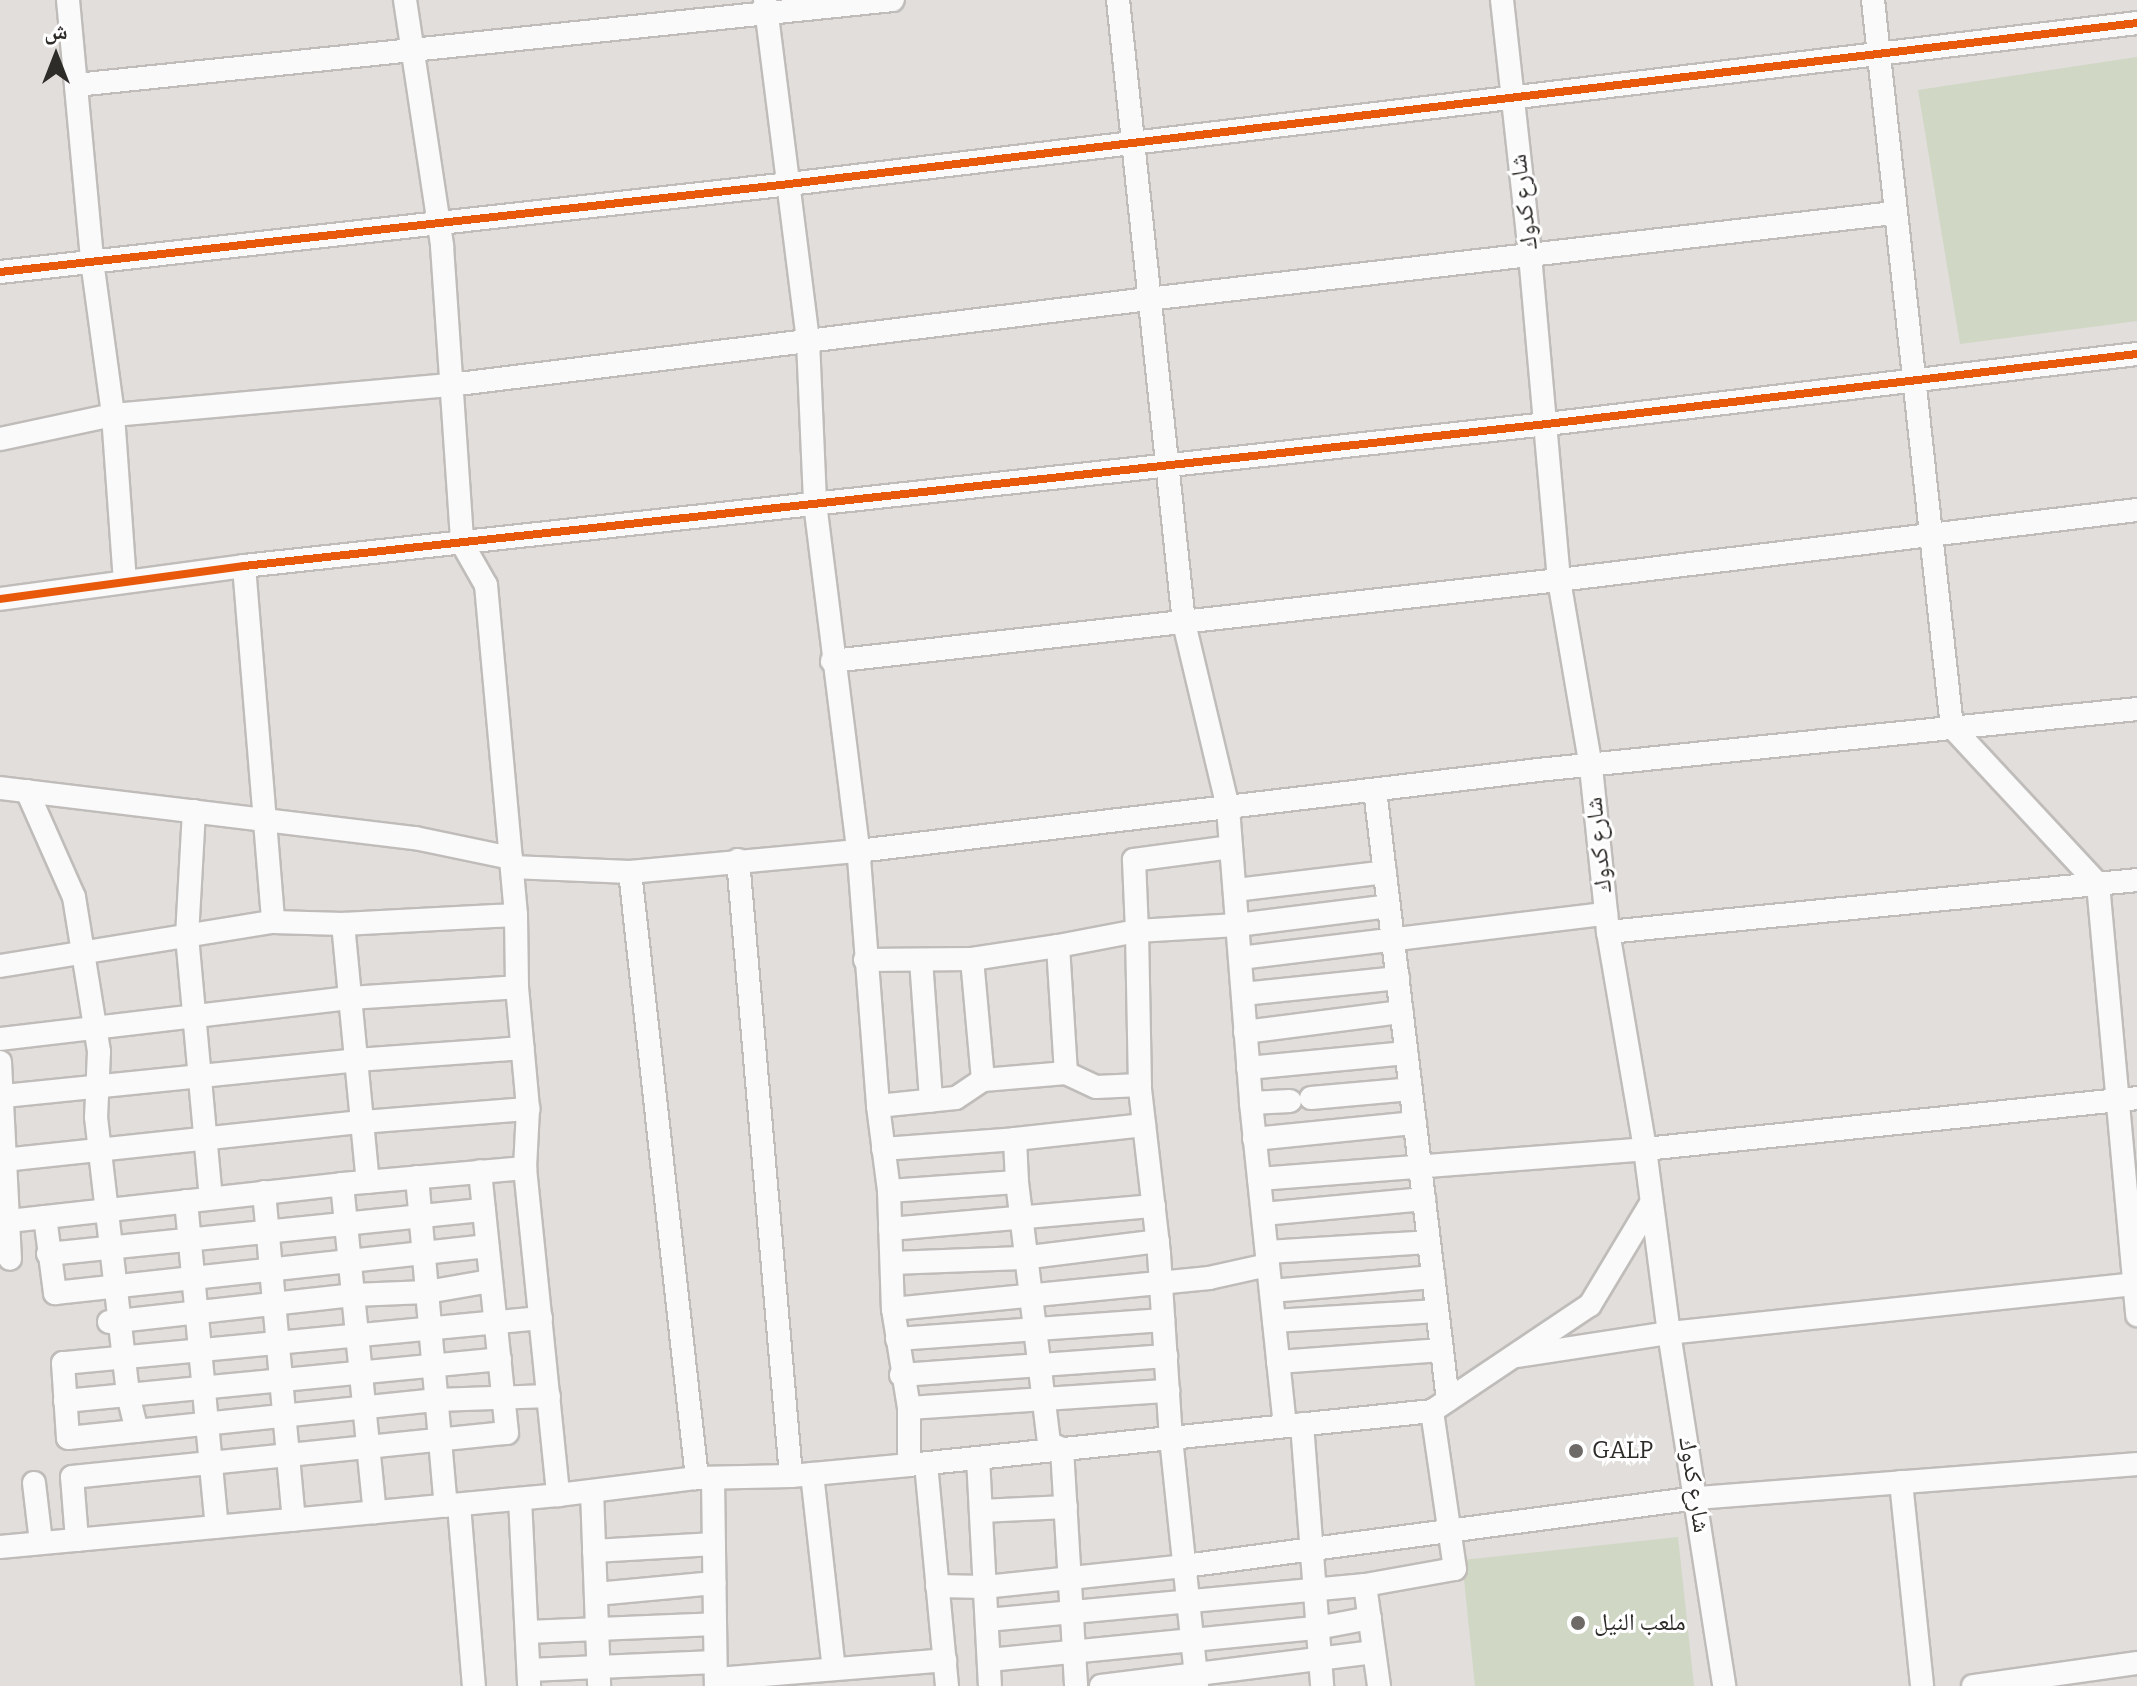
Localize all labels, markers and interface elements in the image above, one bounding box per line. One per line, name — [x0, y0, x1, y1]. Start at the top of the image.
north arrow — [16, 16, 96, 96]
text: ش — [44, 18, 68, 45]
street label: شارع كدوك — [1504, 152, 1544, 252]
street label: شارع كدوك — [1580, 796, 1618, 894]
street label: شارع كدوك — [1672, 1435, 1716, 1535]
place label: GALP — [1592, 1437, 1653, 1465]
marker: GALP — [1567, 1442, 1585, 1460]
place label: ملعب النيل — [1594, 1609, 1686, 1637]
marker: ملعب النيل — [1569, 1614, 1587, 1632]

